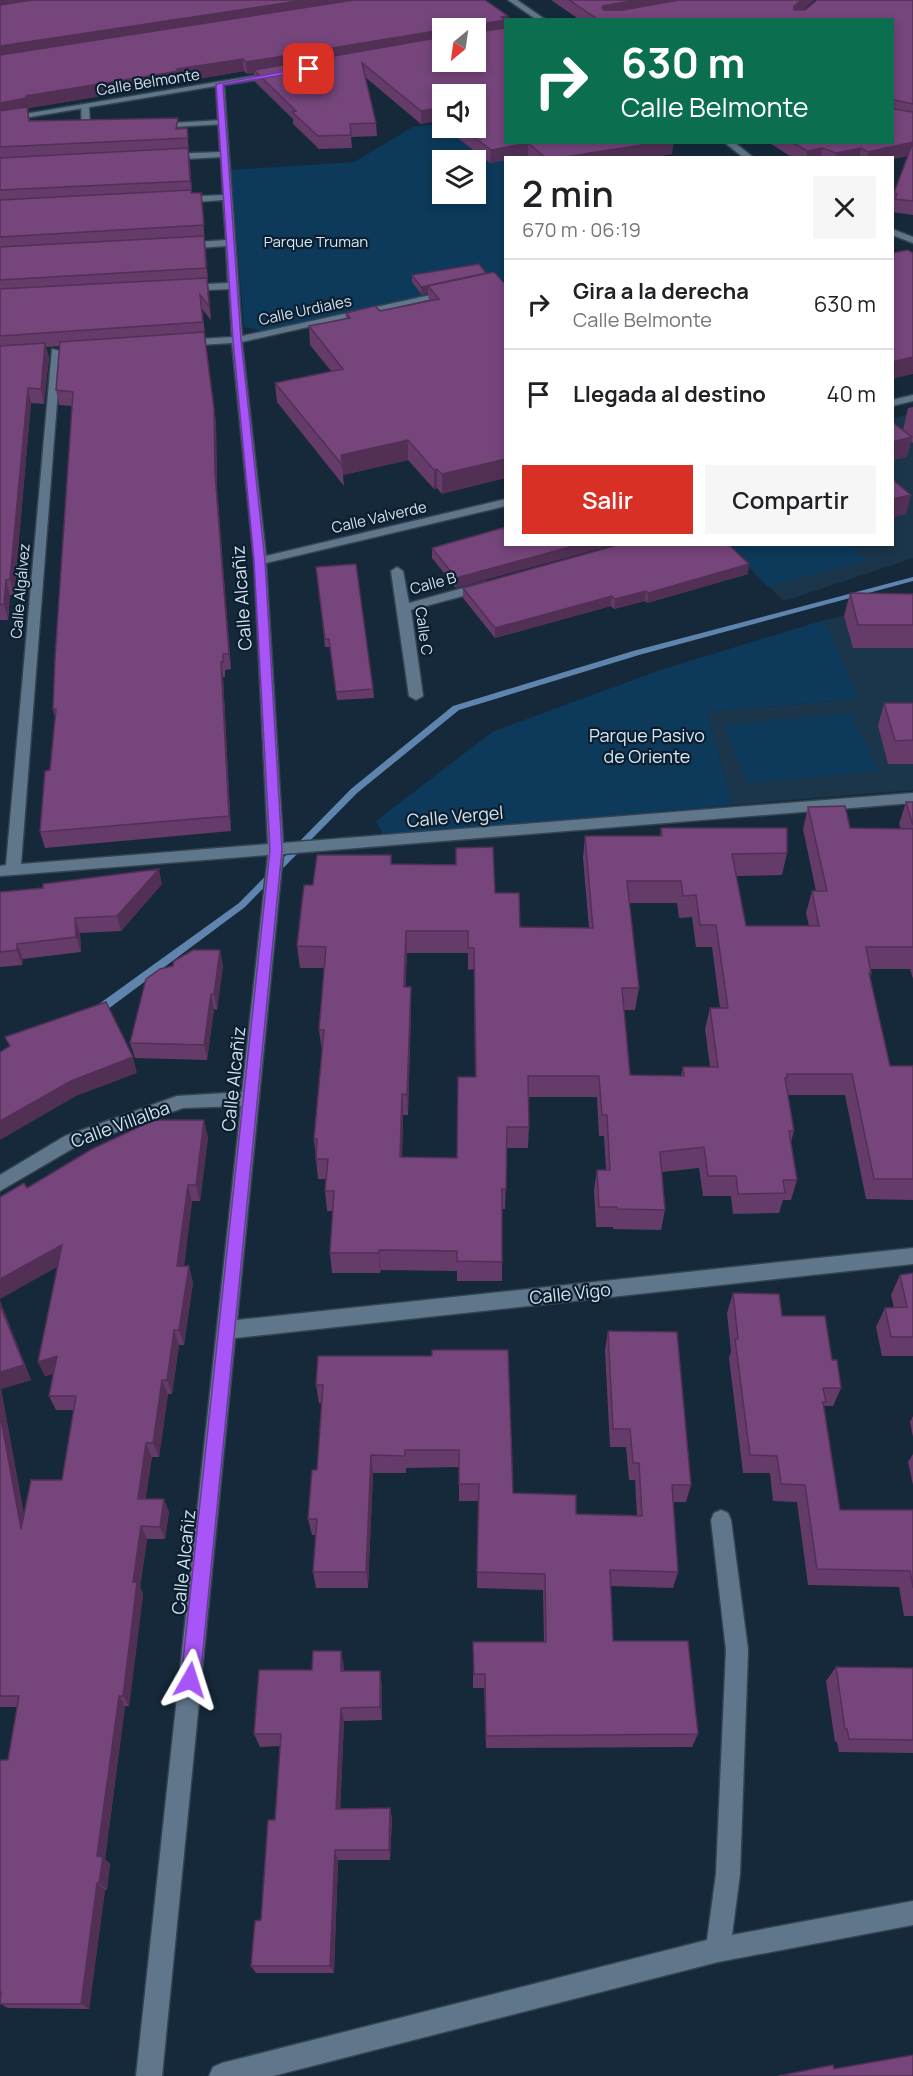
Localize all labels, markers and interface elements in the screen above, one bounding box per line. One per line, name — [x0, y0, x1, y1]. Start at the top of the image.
north arrow — [432, 18, 486, 72]
map controls — [432, 18, 486, 204]
text: 630 m — [621, 33, 745, 91]
icon: right — [522, 42, 600, 120]
pin — [283, 43, 334, 94]
icon: arrive — [292, 52, 325, 85]
street label: Calle Belmonte — [95, 63, 201, 101]
button: sound — [432, 84, 486, 138]
text: Calle Belmonte — [621, 88, 809, 125]
button: layers — [432, 150, 486, 204]
text: 2 min — [522, 169, 614, 218]
button: close — [813, 176, 876, 239]
text: 670 m · 06:19 — [522, 216, 641, 243]
park label: Parque Truman — [264, 231, 368, 252]
text: Gira a la derecha — [573, 276, 749, 306]
icon: right — [522, 288, 555, 321]
text: 630 m — [814, 289, 876, 319]
street label: Calle Urdiales — [257, 290, 354, 330]
text: Calle Belmonte — [573, 306, 712, 333]
icon: arrive — [522, 378, 555, 411]
text: Llegada al destino — [573, 379, 766, 409]
text: 40 m — [827, 379, 876, 409]
button: Salir — [522, 465, 693, 534]
button: Compartir — [705, 465, 876, 534]
street label: Calle Valverde — [329, 496, 429, 538]
street label: Calle Algálvez — [5, 542, 35, 640]
street label: Calle Alcañiz — [225, 545, 257, 651]
street label: Calle B — [408, 567, 458, 599]
street label: Calle C — [410, 605, 438, 657]
park label: Parque Pasivo de Oriente — [589, 723, 705, 768]
street label: Calle Vergel — [406, 800, 504, 832]
street label: Calle Alcañiz — [216, 1025, 250, 1133]
street label: Calle Villalba — [67, 1095, 173, 1153]
street label: Calle Vigo — [528, 1277, 612, 1309]
street label: Calle Alcañiz — [166, 1508, 200, 1616]
position arrow — [158, 1648, 222, 1712]

